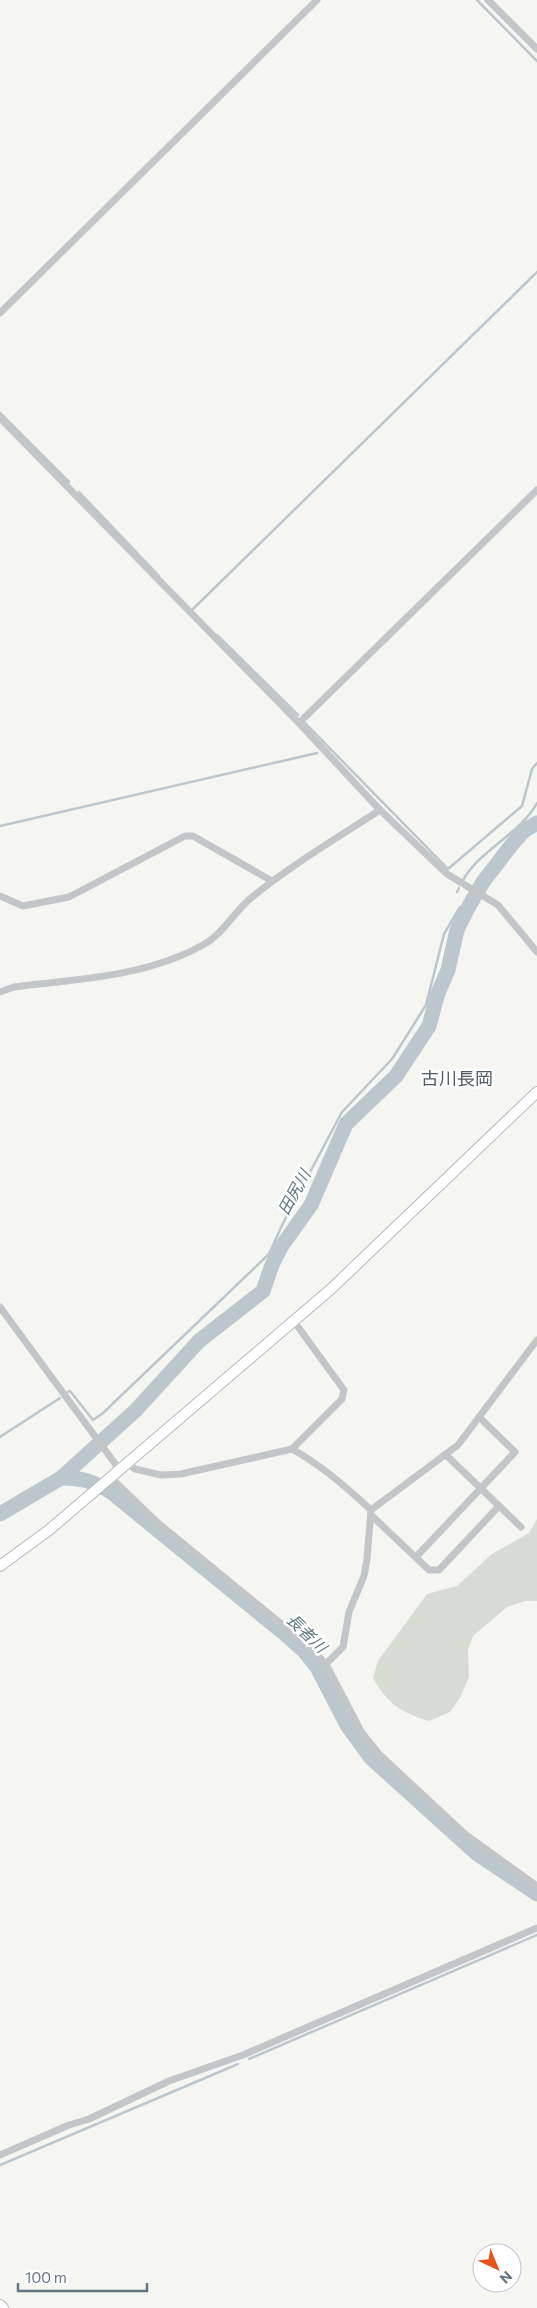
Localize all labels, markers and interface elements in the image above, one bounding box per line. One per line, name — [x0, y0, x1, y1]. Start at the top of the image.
district label: 古川長岡 — [421, 1067, 493, 1089]
water label: 田尻川 — [274, 1164, 314, 1217]
water label: 長者川 — [283, 1609, 333, 1658]
north arrow — [472, 2243, 522, 2293]
scale bar — [18, 2260, 146, 2292]
text: 100 m — [25, 2268, 67, 2286]
text: N — [497, 2268, 516, 2287]

